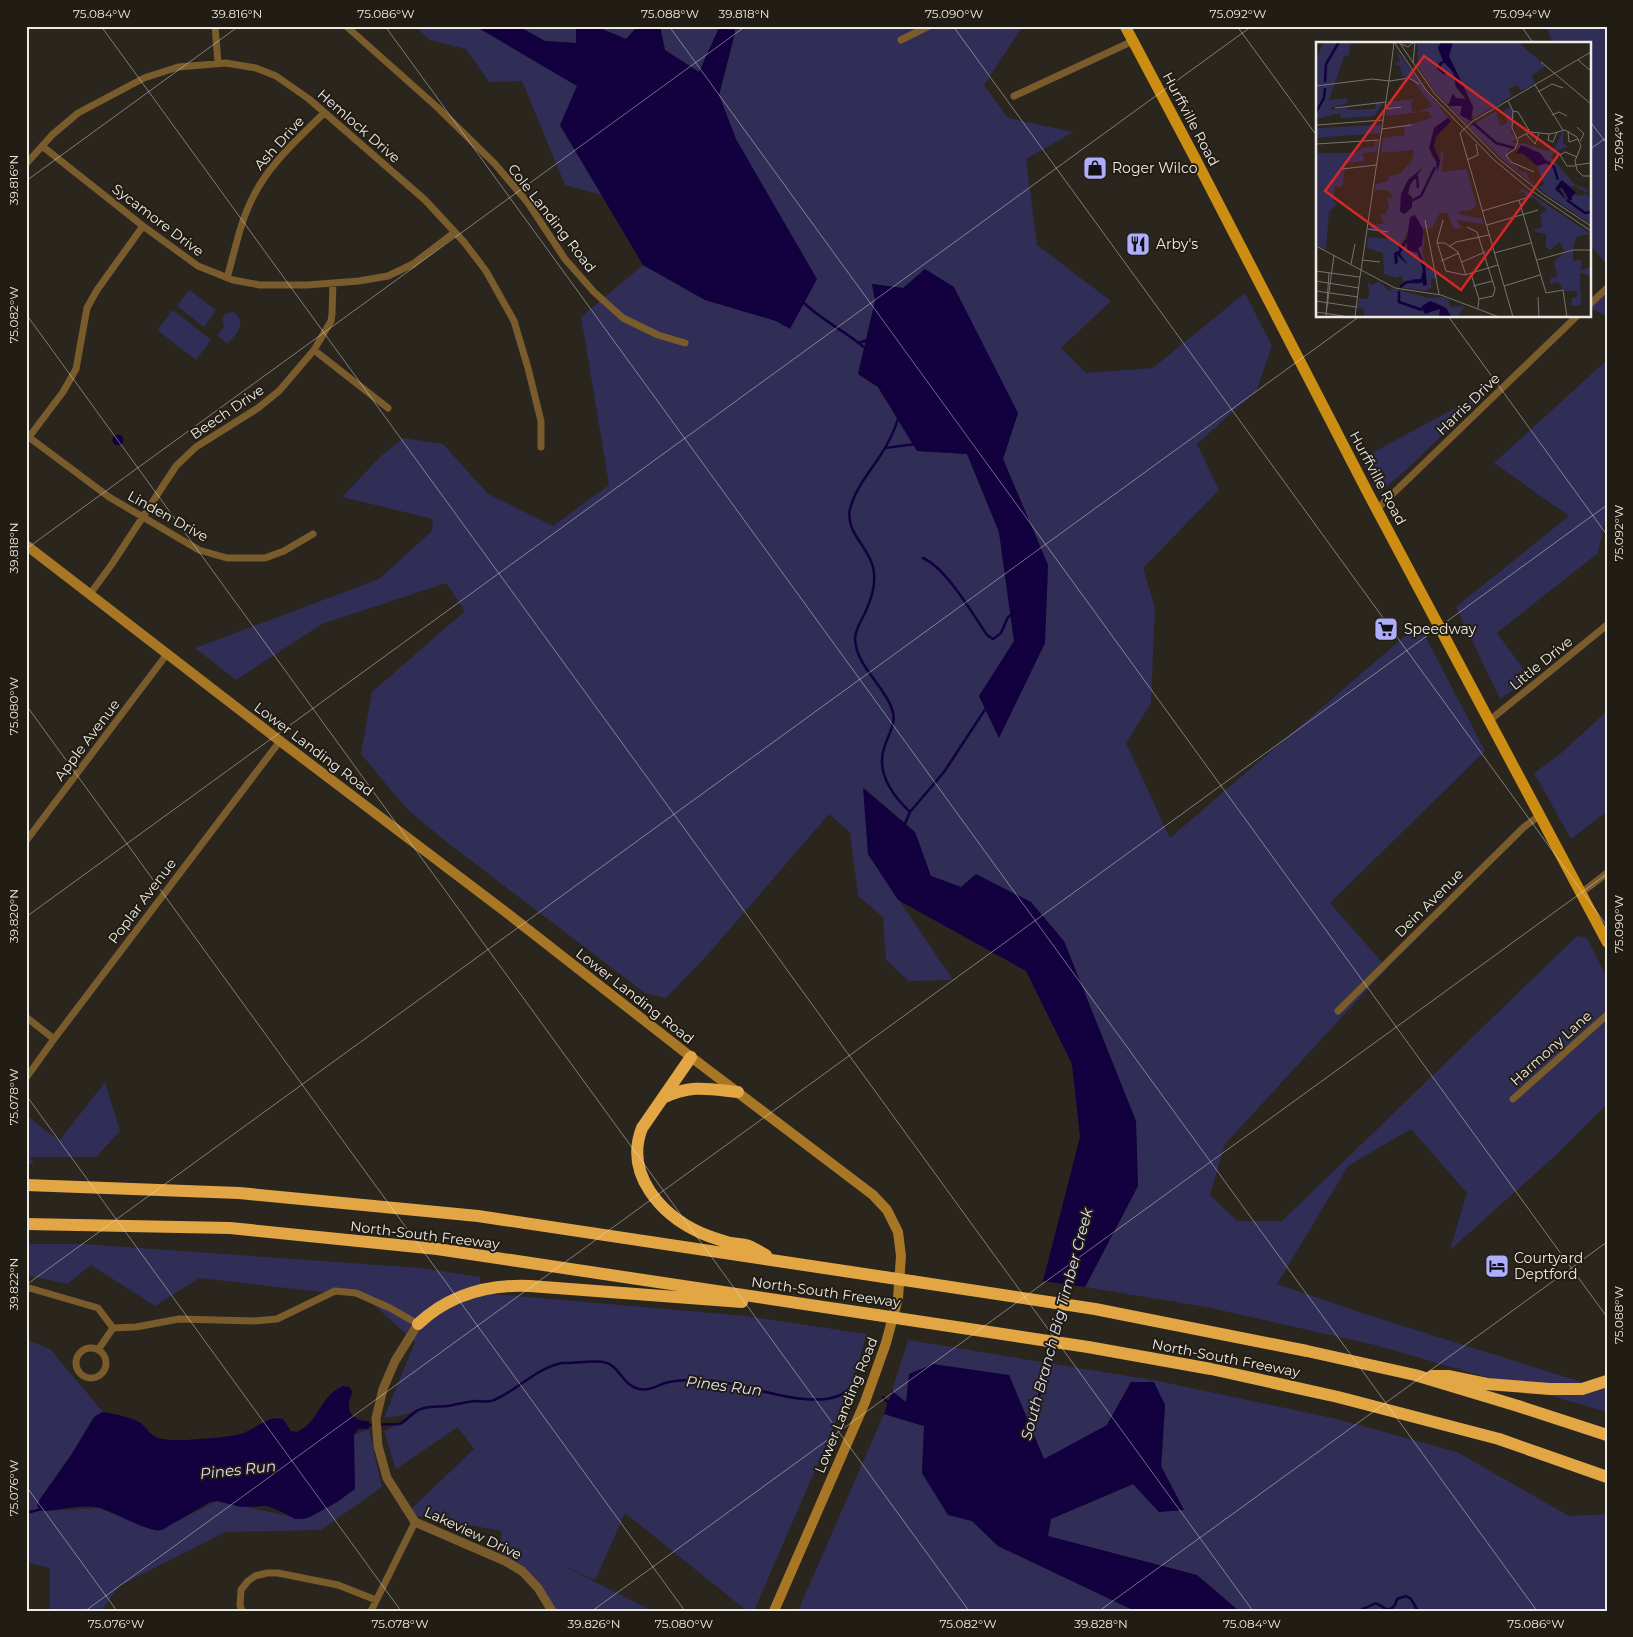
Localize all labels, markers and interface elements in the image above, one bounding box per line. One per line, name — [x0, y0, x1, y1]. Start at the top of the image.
text: 75.084°W — [73, 6, 131, 21]
text: 39.816°N — [212, 6, 262, 21]
text: 75.086°W — [357, 6, 415, 21]
text: 75.088°W — [641, 6, 699, 21]
text: 39.818°N — [718, 6, 770, 21]
text: 75.090°W — [925, 6, 983, 21]
text: 75.092°W — [1210, 6, 1266, 21]
text: 75.094°W — [1493, 6, 1551, 21]
inset map — [1316, 42, 1590, 318]
street label: Hurffville Road — [1159, 69, 1223, 169]
street label: Hemlock Drive — [314, 85, 404, 167]
street label: Ash Drive — [250, 112, 308, 174]
text: 75.094°W — [1611, 113, 1626, 171]
text: 39.816°N — [6, 155, 21, 205]
shop icon: Roger Wilco — [1082, 155, 1108, 181]
place label: Roger Wilco — [1112, 159, 1198, 177]
street label: Cole Landing Road — [504, 160, 600, 276]
street label: Sycamore Drive — [109, 180, 207, 260]
restaurant icon: Arby's — [1125, 231, 1151, 257]
place label: Arby's — [1156, 235, 1198, 253]
text: 75.082°W — [6, 286, 21, 344]
street label: Harris Drive — [1432, 369, 1504, 439]
street label: Beech Drive — [187, 381, 267, 443]
street label: Hurffville Road — [1346, 428, 1410, 528]
street label: Linden Drive — [125, 486, 211, 546]
text: 75.092°W — [1611, 505, 1626, 561]
text: 39.818°N — [6, 522, 21, 574]
supermarket icon: Speedway — [1373, 616, 1399, 642]
place label: Speedway — [1404, 620, 1477, 638]
street label: Little Drive — [1506, 632, 1576, 694]
text: 75.080°W — [6, 677, 21, 735]
street label: Apple Avenue — [50, 696, 124, 784]
street label: Lower Landing Road — [251, 698, 377, 800]
street label: Poplar Avenue — [104, 855, 180, 947]
street label: Dein Avenue — [1391, 865, 1467, 941]
text: 39.820°N — [6, 889, 21, 943]
text: 75.090°W — [1611, 895, 1626, 953]
street label: Lower Landing Road — [572, 944, 698, 1048]
street label: Harmony Lane — [1506, 1007, 1596, 1089]
text: 75.078°W — [6, 1068, 21, 1126]
water label: South Branch Big Timber Creek — [1016, 1205, 1097, 1442]
street label: North-South Freeway — [349, 1217, 501, 1253]
place label: Courtyard Deptford — [1514, 1249, 1583, 1283]
hotel icon: Courtyard Deptford — [1484, 1253, 1510, 1279]
text: 39.822°N — [6, 1258, 21, 1310]
street label: North-South Freeway — [750, 1273, 902, 1311]
text: 75.088°W — [1611, 1286, 1626, 1344]
street label: Lower Landing Road — [810, 1334, 882, 1476]
street label: North-South Freeway — [1150, 1335, 1302, 1381]
water label: Pines Run — [685, 1371, 763, 1400]
water label: Pines Run — [199, 1456, 277, 1483]
text: 75.076°W — [6, 1460, 21, 1516]
street label: Lakeview Drive — [422, 1503, 524, 1563]
text: 75.076°W — [88, 1616, 144, 1631]
text: 75.078°W — [371, 1616, 429, 1631]
text: 39.826°N — [568, 1616, 620, 1631]
text: 75.080°W — [655, 1616, 713, 1631]
text: 75.082°W — [939, 1616, 997, 1631]
text: 39.828°N — [1074, 1616, 1128, 1631]
text: 75.084°W — [1223, 1616, 1281, 1631]
text: 75.086°W — [1507, 1616, 1565, 1631]

